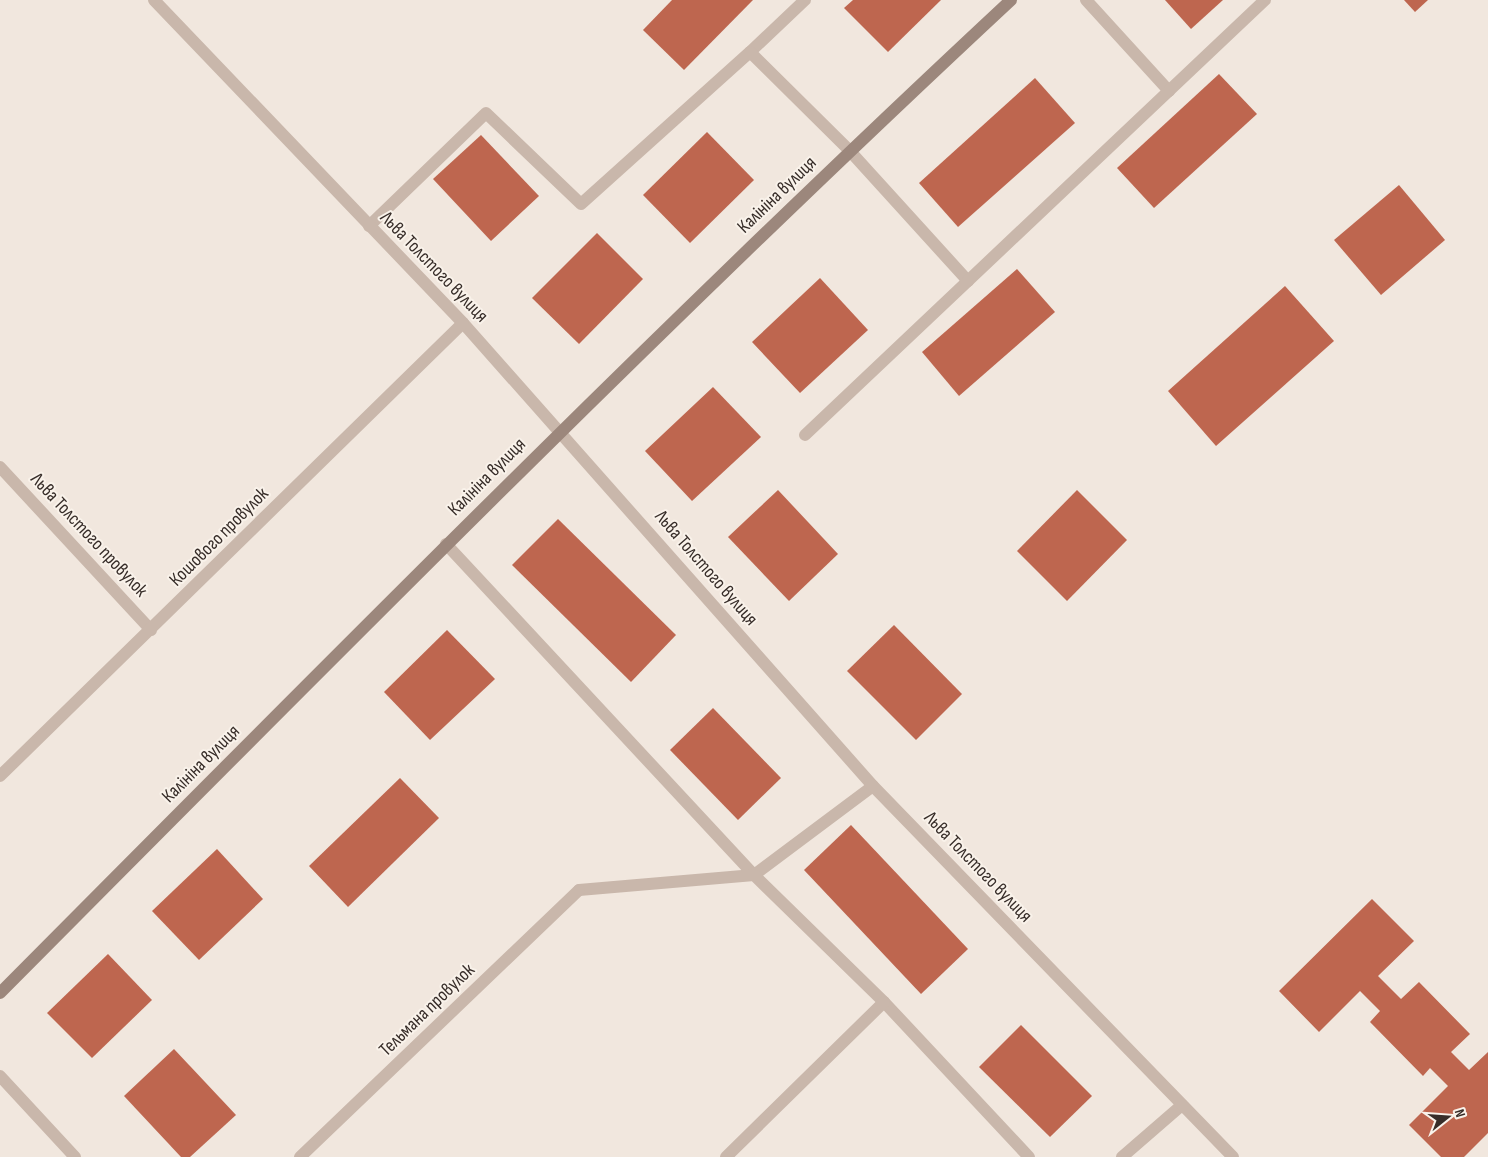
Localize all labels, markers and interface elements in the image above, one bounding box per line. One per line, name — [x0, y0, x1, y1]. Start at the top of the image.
street label: Калініна вулиця — [733, 152, 821, 238]
street label: Льва Толстого вулиця — [375, 206, 493, 327]
street label: Калініна вулиця — [443, 433, 531, 521]
street label: Льва Толстого провулок — [25, 468, 153, 602]
street label: Кошового провулок — [165, 482, 274, 591]
street label: Льва Толстого вулиця — [649, 505, 762, 630]
street label: Калініна вулиця — [157, 720, 245, 808]
street label: Льва Толстого вулиця — [919, 806, 1037, 927]
street label: Тельмана провулок — [374, 958, 480, 1061]
north arrow — [1423, 1092, 1473, 1142]
text: N — [1451, 1107, 1469, 1119]

